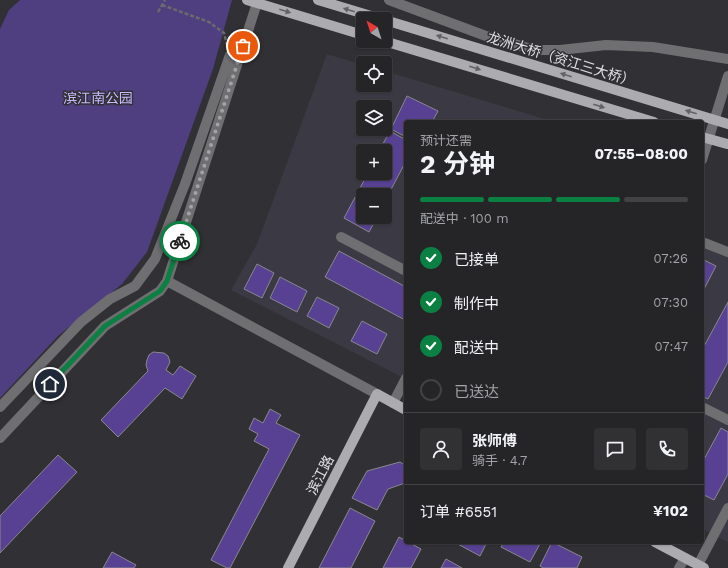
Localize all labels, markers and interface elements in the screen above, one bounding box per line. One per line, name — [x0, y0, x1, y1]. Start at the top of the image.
one-way arrow — [343, 6, 355, 12]
one-way arrow — [279, 8, 291, 14]
north arrow — [356, 12, 392, 48]
map controls — [356, 12, 392, 224]
pin — [226, 29, 260, 63]
street label: 龙洲大桥（资江三大桥） — [485, 29, 637, 89]
one-way arrow — [435, 34, 447, 40]
icon: bag — [232, 35, 254, 57]
button: locate — [356, 56, 392, 92]
one-way arrow — [469, 65, 481, 71]
one-way arrow — [560, 72, 572, 78]
park label: 滨江南公园 — [63, 90, 133, 106]
button: layers — [356, 100, 392, 136]
one-way arrow — [594, 103, 606, 109]
one-way arrow — [684, 109, 696, 115]
text: 预计还需 — [420, 133, 472, 148]
button: + — [356, 144, 392, 180]
text: 07:55–08:00 — [595, 145, 688, 163]
text: 2 分钟 — [420, 149, 495, 179]
button: − — [356, 188, 392, 224]
text: 配送中 · 100 m — [420, 211, 509, 226]
courier — [160, 221, 200, 261]
icon: bike — [169, 230, 191, 252]
icon: check — [420, 247, 442, 269]
text: 已接单 — [454, 251, 499, 269]
text: 07:26 — [654, 251, 688, 266]
icon: check — [420, 291, 442, 313]
text: 制作中 — [454, 295, 499, 313]
text: 07:30 — [653, 295, 688, 310]
icon: check — [420, 335, 442, 357]
text: 配送中 — [454, 339, 499, 357]
text: 07:47 — [654, 339, 688, 354]
pin — [33, 367, 67, 401]
icon: home — [39, 373, 61, 395]
text: 已送达 — [454, 383, 499, 401]
button: person — [420, 428, 462, 470]
button: chat — [594, 428, 636, 470]
button: phone — [646, 428, 688, 470]
text: 张师傅 — [472, 432, 517, 450]
street label: 滨江路 — [303, 453, 337, 497]
text: 骑手 · 4.7 — [472, 453, 527, 468]
text: ¥102 — [653, 502, 688, 520]
text: 订单 #6551 — [420, 503, 497, 521]

